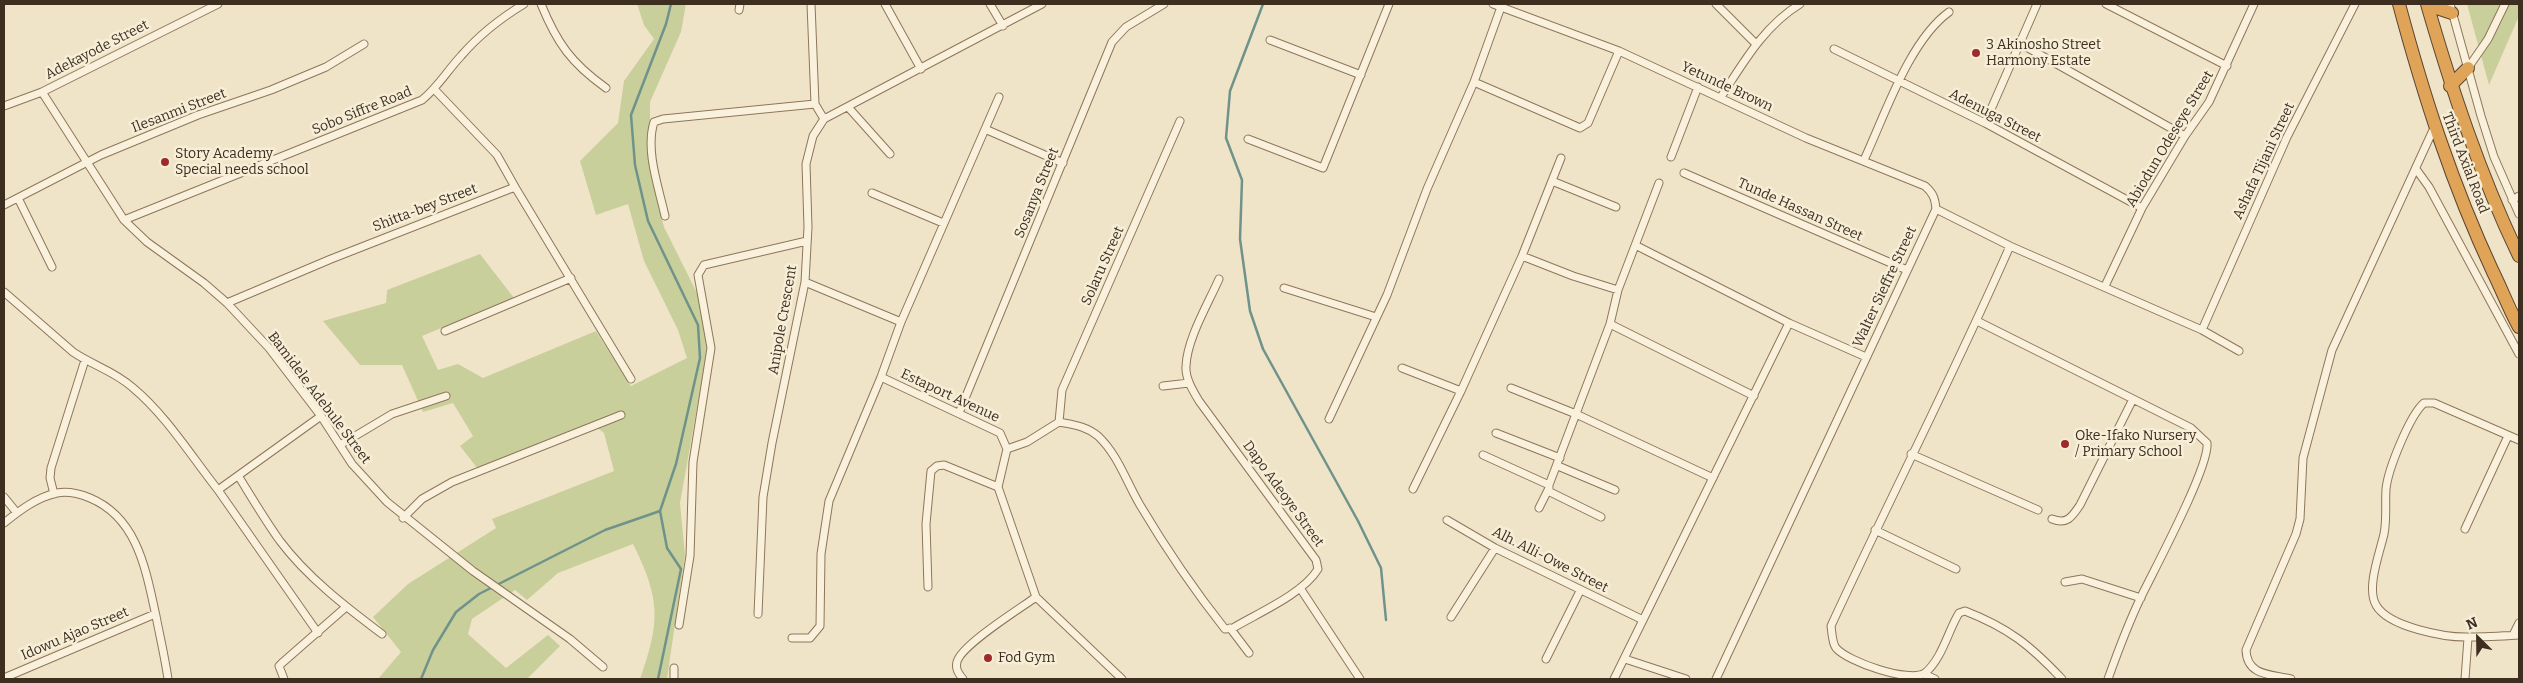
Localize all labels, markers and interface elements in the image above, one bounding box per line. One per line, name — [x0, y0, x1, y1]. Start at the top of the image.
street label: Adekayode Street — [42, 17, 152, 83]
place label: 3 Akinosho Street Harmony Estate — [1986, 37, 2101, 70]
marker: 3 Akinosho Street Harmony Estate — [1970, 47, 1982, 59]
street label: Yetunde Brown — [1678, 58, 1776, 116]
street label: Abiodun Odeseye Street — [2123, 68, 2217, 210]
street label: Sobo Siffre Road — [310, 83, 414, 139]
street label: Ilesanmi Street — [129, 85, 229, 137]
street label: Adenuga Street — [1946, 86, 2044, 146]
street label: Ashafa Tijani Street — [2230, 100, 2298, 222]
street label: Third Axial Road — [2438, 110, 2492, 216]
street label: Sosanya Street — [1011, 145, 1063, 241]
place label: Story Academy Special needs school — [175, 146, 309, 178]
marker: Story Academy Special needs school — [159, 156, 171, 168]
street label: Tunde Hassan Street — [1735, 175, 1865, 245]
street label: Shitta-bey Street — [370, 180, 480, 236]
street label: Solaru Street — [1078, 224, 1128, 308]
street label: Walter Sieffre Street — [1850, 224, 1920, 350]
street label: Anipole Crescent — [765, 264, 801, 376]
street label: Bamidele Adebule Street — [264, 329, 374, 467]
street label: Estaport Avenue — [898, 366, 1002, 426]
place label: Oke-Ifako Nursery / Primary School — [2075, 428, 2196, 461]
street label: Dapo Adeoye Street — [1239, 438, 1327, 550]
marker: Oke-Ifako Nursery / Primary School — [2059, 438, 2071, 450]
street label: Alh. Alli-Owe Street — [1489, 524, 1611, 596]
street label: Idowu Ajao Street — [19, 604, 131, 664]
north arrow — [2453, 613, 2503, 663]
text: N — [2464, 614, 2480, 634]
place label: Fod Gym — [998, 650, 1055, 666]
marker: Fod Gym — [982, 652, 994, 664]

